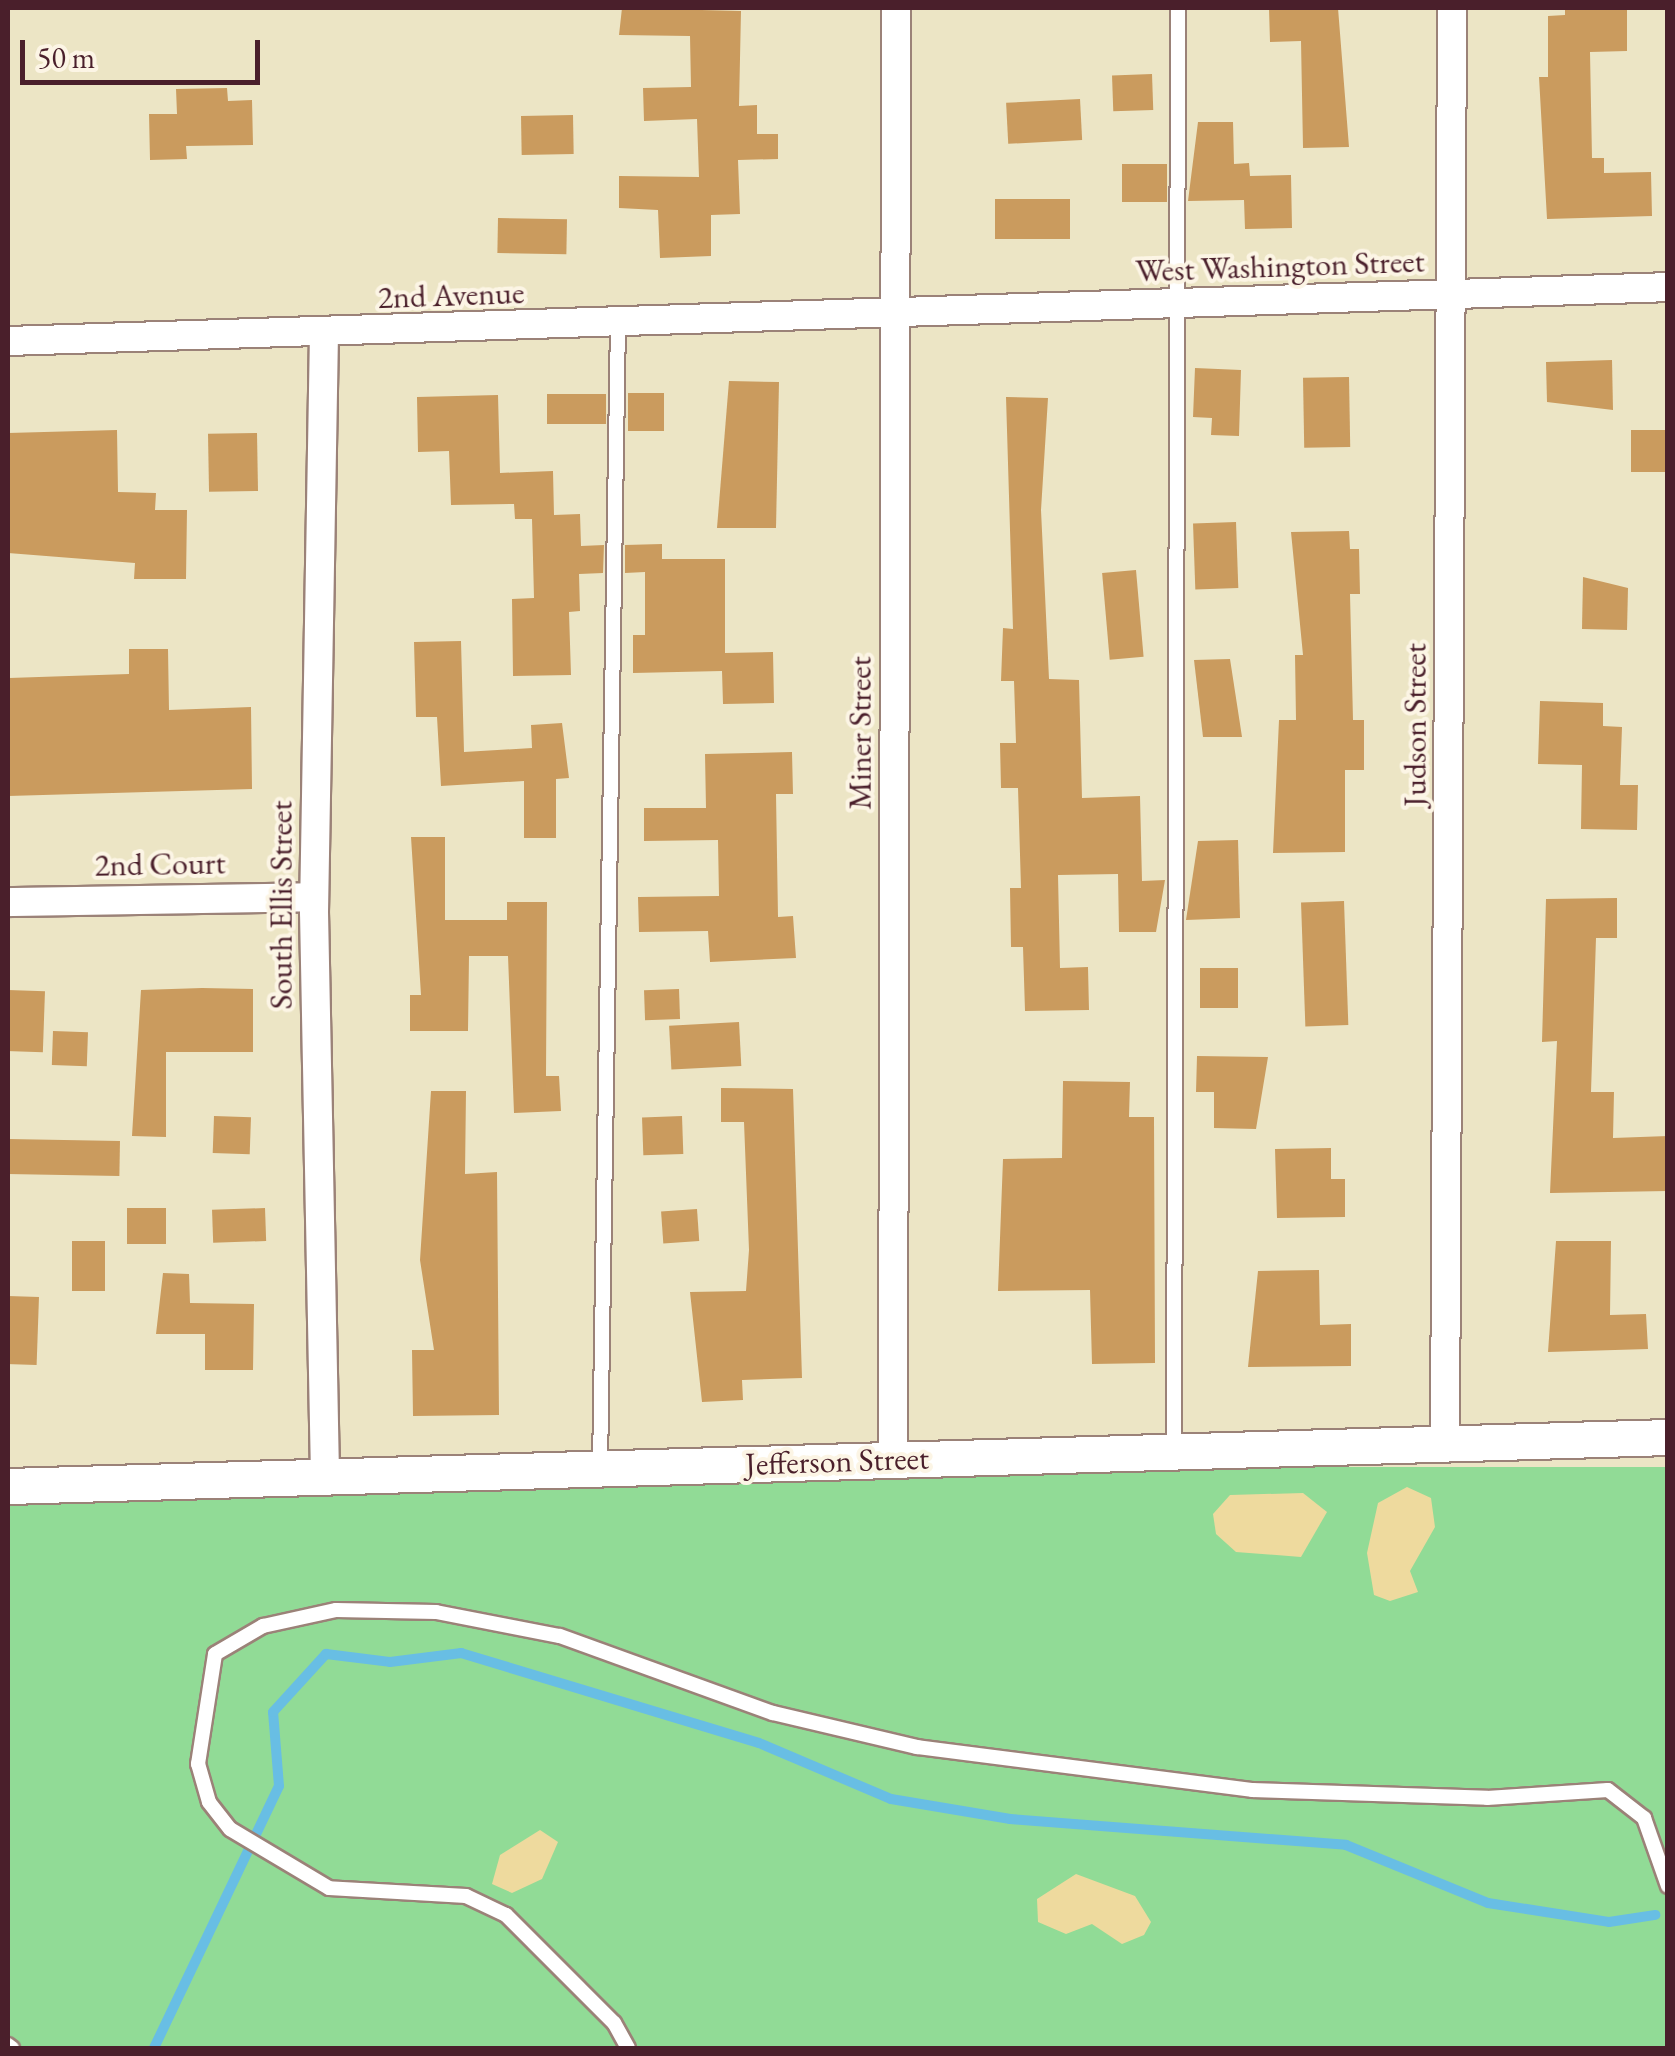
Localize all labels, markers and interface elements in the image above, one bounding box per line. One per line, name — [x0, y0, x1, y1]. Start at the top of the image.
scale bar — [25, 20, 265, 82]
text: 50 m — [37, 38, 95, 77]
street label: West Washington Street — [1135, 242, 1425, 290]
street label: 2nd Avenue — [377, 273, 525, 317]
street label: Judson Street — [1396, 643, 1434, 807]
street label: Miner Street — [841, 656, 879, 810]
street label: South Ellis Street — [262, 801, 300, 1009]
street label: 2nd Court — [94, 844, 226, 884]
street label: Jefferson Street — [744, 1439, 930, 1483]

